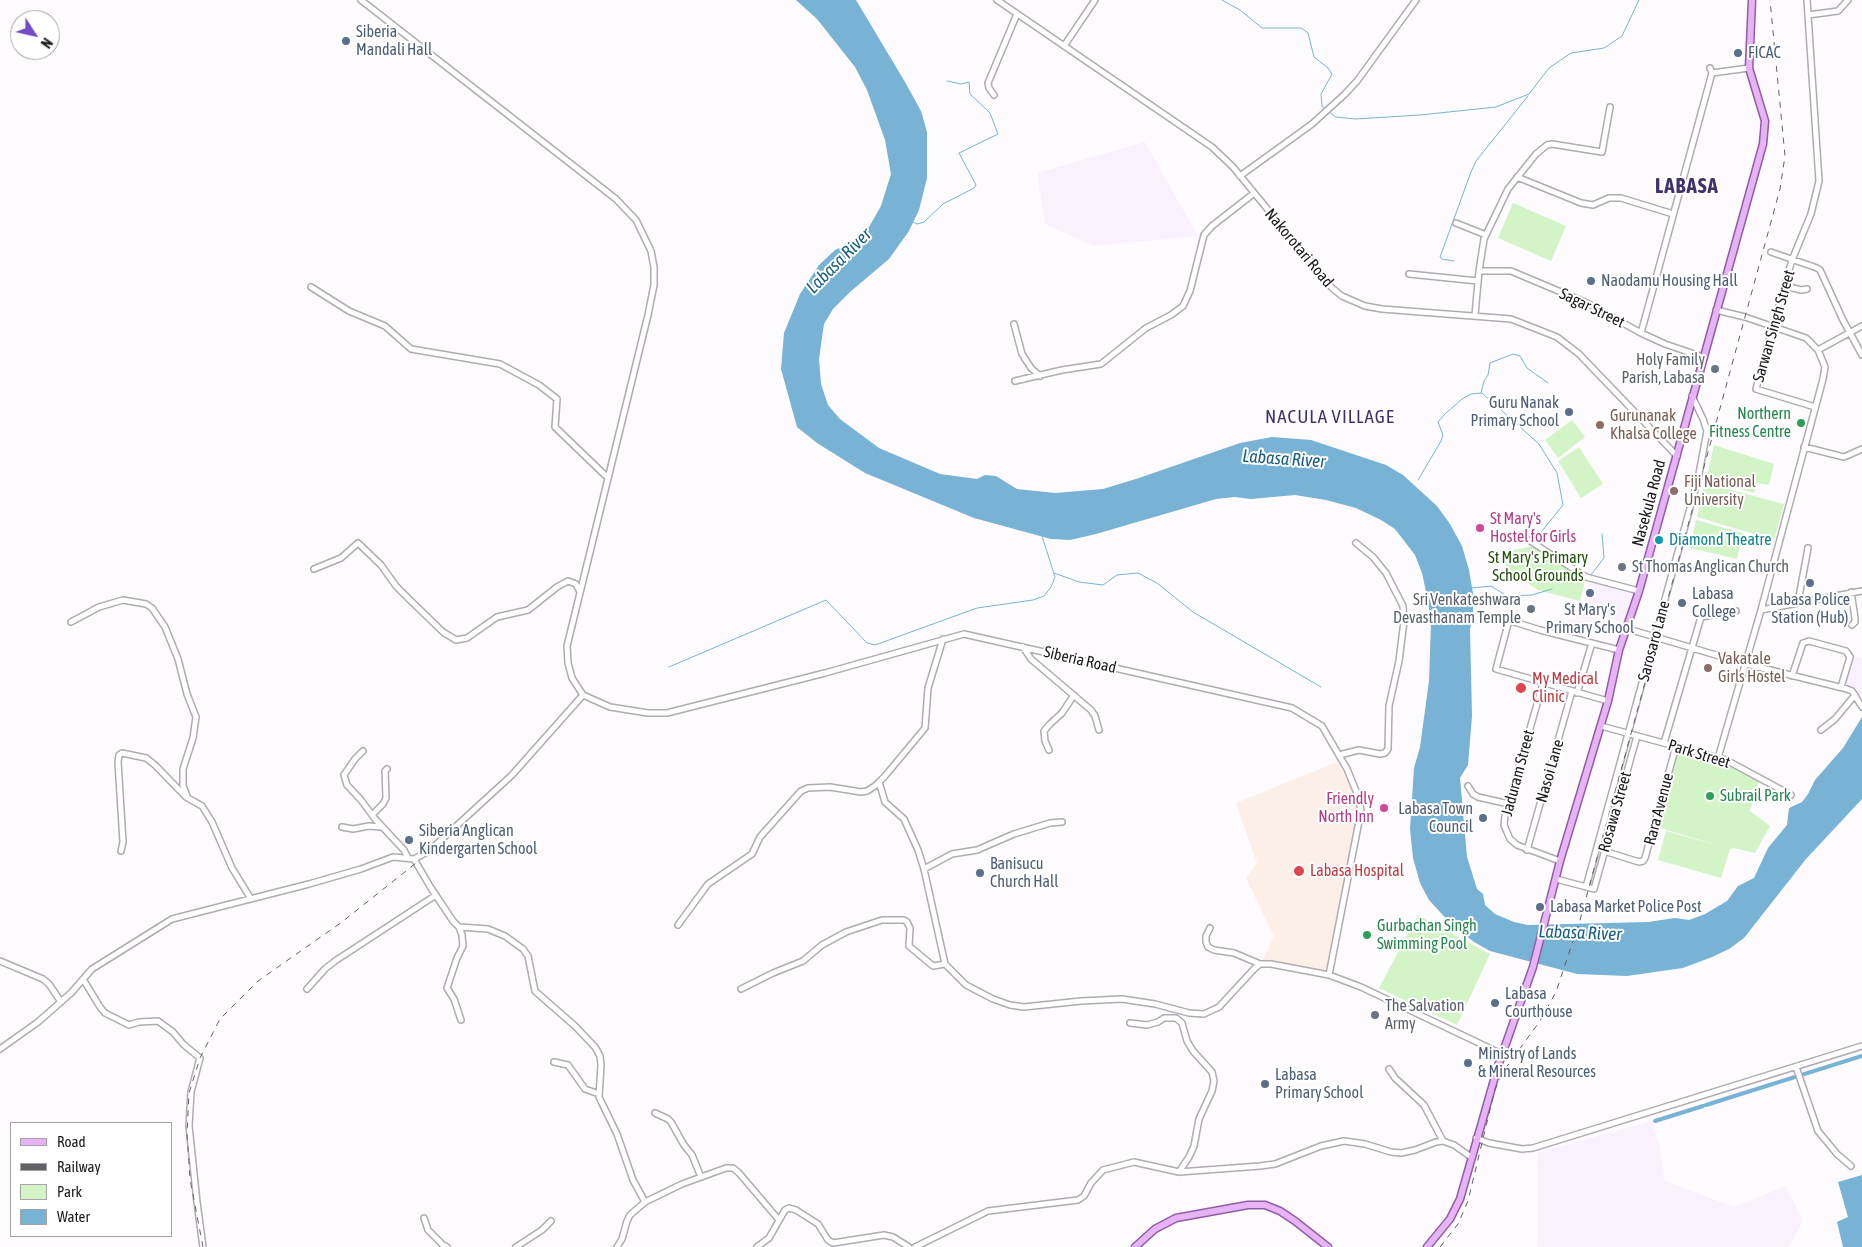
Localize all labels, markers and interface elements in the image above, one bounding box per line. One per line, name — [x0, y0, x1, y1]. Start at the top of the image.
north arrow — [10, 10, 60, 60]
place label: Siberia Mandali Hall — [356, 22, 432, 60]
text: N — [38, 35, 55, 51]
marker: Siberia Mandali Hall — [340, 35, 352, 47]
place label: FICAC — [1748, 43, 1781, 63]
marker: FICAC — [1732, 47, 1744, 59]
district label: LABASA — [1654, 173, 1720, 199]
street label: Nakorotari Road — [1261, 205, 1337, 291]
water label: Labasa River — [802, 224, 876, 298]
street label: Sarwan Singh Street — [1749, 268, 1799, 384]
place label: Naodamu Housing Hall — [1601, 271, 1738, 291]
marker: Naodamu Housing Hall — [1585, 275, 1597, 287]
street label: Sagar Street — [1556, 284, 1628, 332]
place label: Holy Family Parish, Labasa — [1621, 350, 1705, 388]
marker: Holy Family Parish, Labasa — [1709, 363, 1721, 375]
place label: Guru Nanak Primary School — [1471, 393, 1559, 431]
place label: Northern Fitness Centre — [1709, 404, 1791, 442]
district label: NACULA VILLAGE — [1263, 406, 1397, 428]
marker: Guru Nanak Primary School — [1563, 406, 1575, 418]
place label: Gurunanak Khalsa College — [1610, 406, 1697, 444]
marker: Northern Fitness Centre — [1795, 417, 1807, 429]
marker: Gurunanak Khalsa College — [1594, 419, 1606, 431]
water label: Labasa River — [1242, 445, 1326, 473]
street label: Nasekula Road — [1628, 458, 1670, 548]
place label: Fiji National University — [1684, 472, 1756, 510]
marker: Fiji National University — [1668, 485, 1680, 497]
place label: St Mary's Hostel for Girls — [1490, 509, 1576, 547]
marker: St Mary's Hostel for Girls — [1474, 522, 1486, 534]
place label: Diamond Theatre — [1669, 530, 1771, 550]
marker: Diamond Theatre — [1653, 534, 1665, 546]
park label: St Mary's Primary School Grounds — [1488, 548, 1588, 586]
place label: St Thomas Anglican Church — [1632, 557, 1789, 577]
marker: St Thomas Anglican Church — [1616, 561, 1628, 573]
marker: Labasa Police Station (Hub) — [1804, 577, 1816, 589]
place label: Labasa College — [1692, 584, 1736, 622]
marker: St Mary's Primary School — [1584, 587, 1596, 599]
place label: Sri Venkateshwara Devasthanam Temple — [1393, 590, 1521, 628]
place label: Labasa Police Station (Hub) — [1770, 590, 1850, 628]
marker: Labasa College — [1676, 597, 1688, 609]
street label: Sarosaro Lane — [1634, 599, 1674, 683]
place label: St Mary's Primary School — [1546, 600, 1634, 638]
marker: Sri Venkateshwara Devasthanam Temple — [1525, 603, 1537, 615]
street label: Siberia Road — [1042, 642, 1118, 678]
place label: Vakatale Girls Hostel — [1718, 649, 1785, 687]
marker: Vakatale Girls Hostel — [1702, 662, 1714, 674]
place label: My Medical Clinic — [1532, 669, 1598, 707]
marker: My Medical Clinic — [1514, 681, 1528, 695]
street label: Jaduram Street — [1497, 728, 1539, 818]
street label: Park Street — [1666, 735, 1732, 773]
street label: Nasoi Lane — [1532, 737, 1568, 805]
street label: Rosawa Street — [1594, 770, 1636, 854]
street label: Rara Avenue — [1640, 771, 1678, 847]
place label: Subrail Park — [1720, 786, 1791, 806]
place label: Friendly North Inn — [1318, 789, 1374, 827]
marker: Subrail Park — [1704, 790, 1716, 802]
place label: Labasa Town Council — [1398, 799, 1473, 837]
marker: Friendly North Inn — [1378, 802, 1390, 814]
marker: Labasa Town Council — [1477, 812, 1489, 824]
place label: Siberia Anglican Kindergarten School — [419, 821, 537, 859]
marker: Siberia Anglican Kindergarten School — [403, 834, 415, 846]
place label: Banisucu Church Hall — [990, 854, 1058, 892]
place label: Labasa Hospital — [1310, 861, 1404, 881]
marker: Labasa Hospital — [1292, 864, 1306, 878]
marker: Banisucu Church Hall — [974, 867, 986, 879]
place label: Labasa Market Police Post — [1550, 897, 1702, 917]
marker: Labasa Market Police Post — [1534, 901, 1546, 913]
place label: Gurbachan Singh Swimming Pool — [1377, 916, 1477, 954]
water label: Labasa River — [1538, 921, 1622, 945]
marker: Gurbachan Singh Swimming Pool — [1361, 929, 1373, 941]
place label: Labasa Courthouse — [1505, 984, 1573, 1022]
place label: The Salvation Army — [1385, 996, 1465, 1034]
marker: Labasa Courthouse — [1489, 997, 1501, 1009]
marker: The Salvation Army — [1369, 1009, 1381, 1021]
place label: Ministry of Lands & Mineral Resources — [1478, 1044, 1596, 1082]
marker: Ministry of Lands & Mineral Resources — [1462, 1057, 1474, 1069]
place label: Labasa Primary School — [1275, 1065, 1363, 1103]
marker: Labasa Primary School — [1259, 1078, 1271, 1090]
legend — [10, 1122, 172, 1237]
text: Road — [57, 1133, 86, 1150]
text: Railway — [57, 1158, 101, 1175]
text: Park — [57, 1183, 82, 1200]
text: Water — [57, 1208, 90, 1225]

